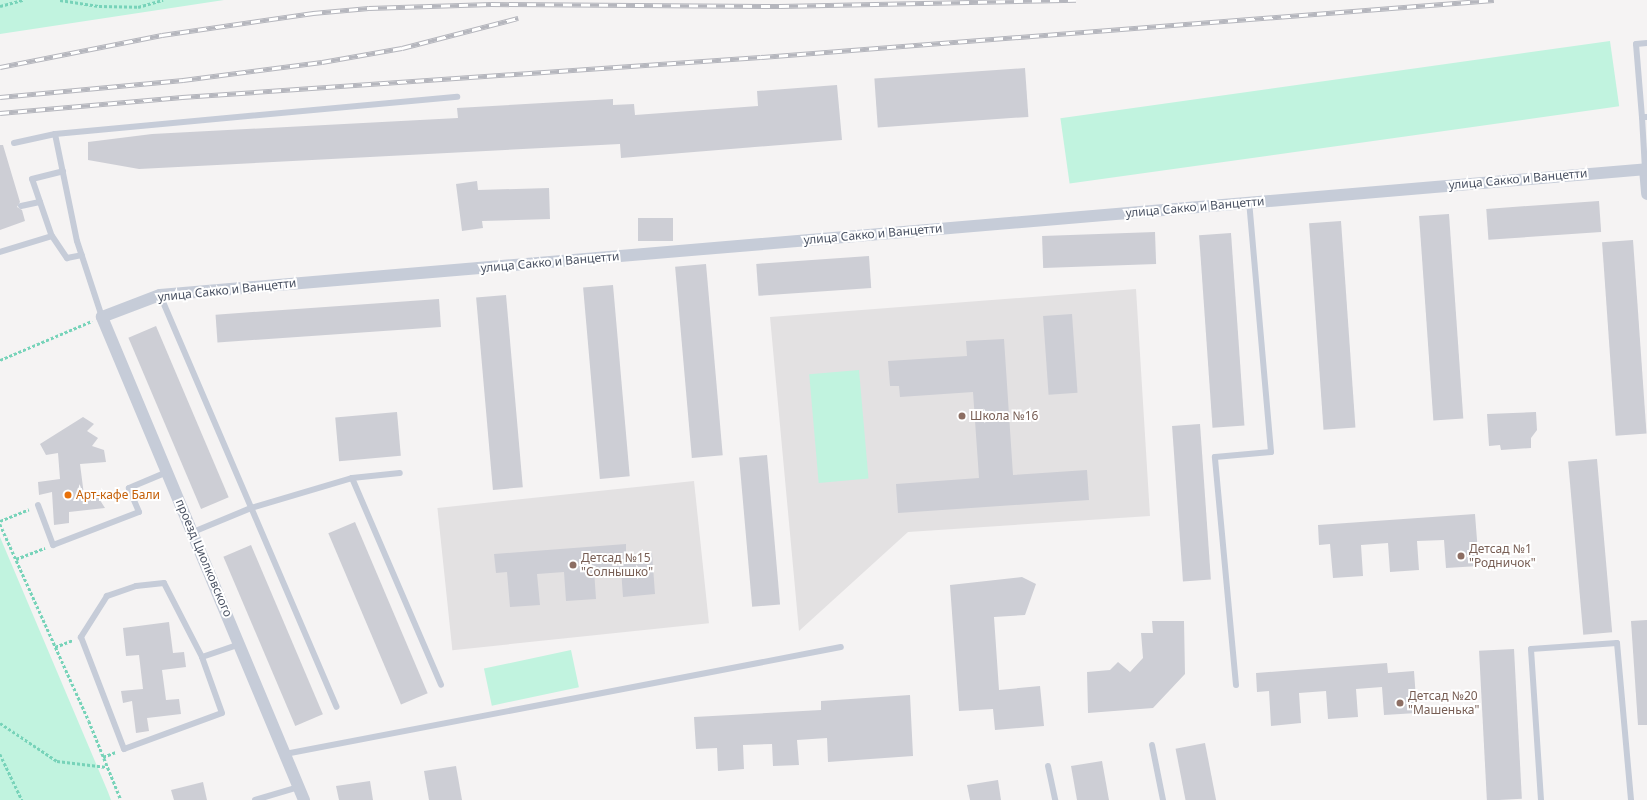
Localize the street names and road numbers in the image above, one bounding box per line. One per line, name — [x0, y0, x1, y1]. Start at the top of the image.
street label: улица Сакко и Ванцетти — [1448, 166, 1588, 192]
street label: улица Сакко и Ванцетти — [1125, 194, 1265, 220]
street label: улица Сакко и Ванцетти — [803, 221, 943, 247]
street label: улица Сакко и Ванцетти — [480, 249, 620, 275]
street label: улица Сакко и Ванцетти — [157, 276, 297, 304]
street label: проезд Циолковского — [173, 497, 235, 619]

